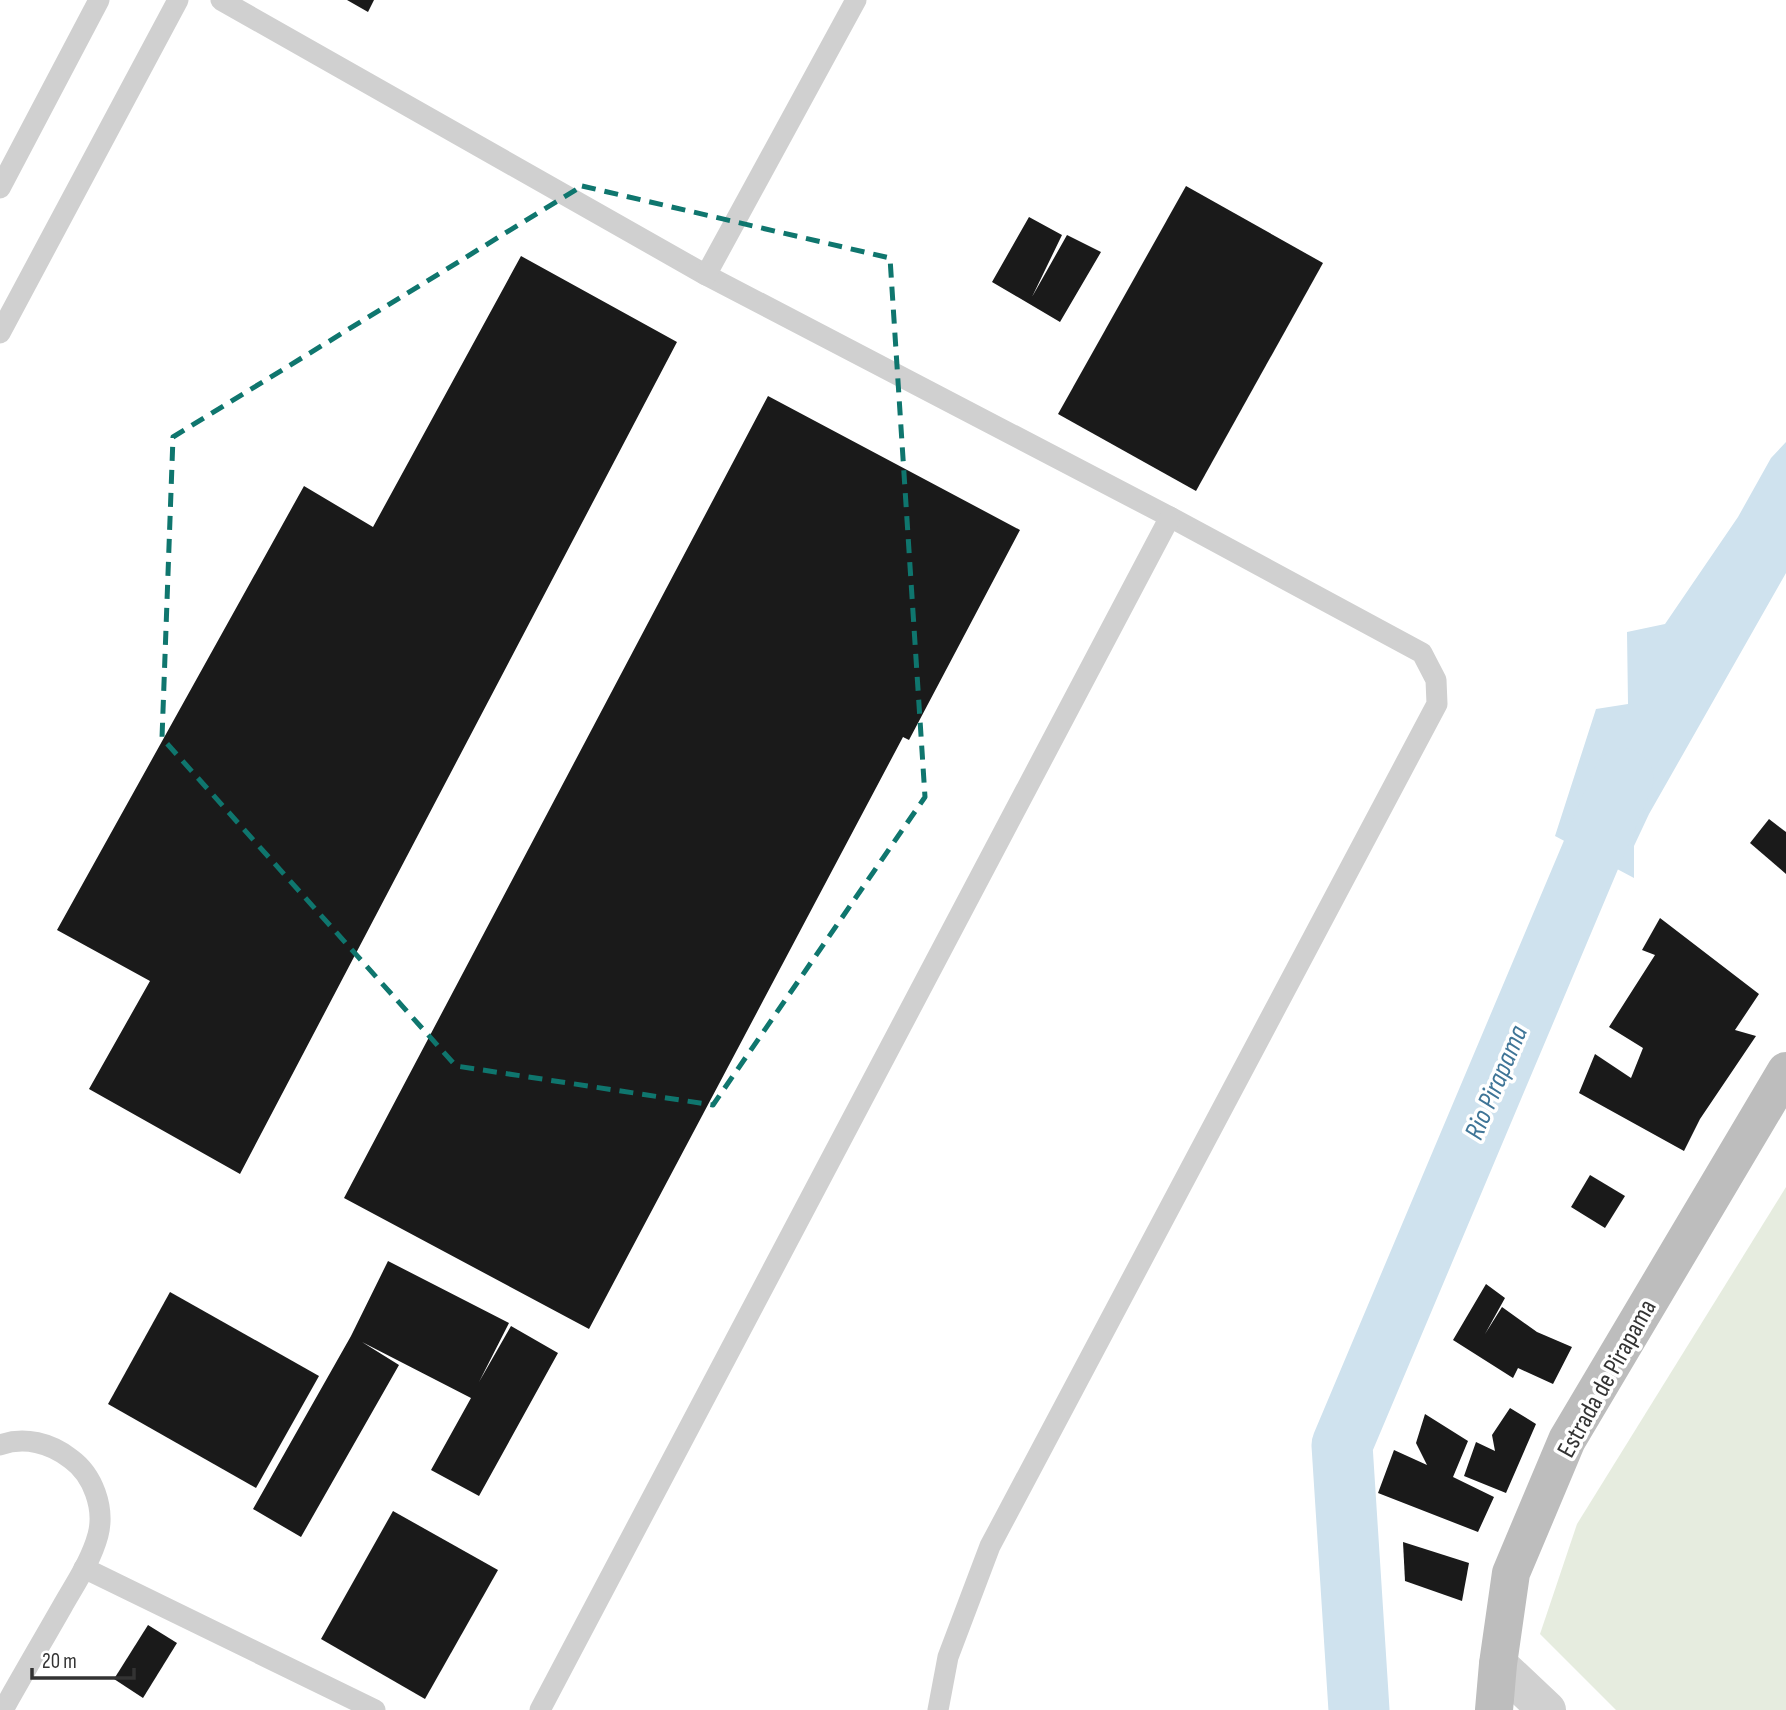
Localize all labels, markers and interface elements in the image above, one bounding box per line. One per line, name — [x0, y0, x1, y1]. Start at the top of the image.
water label: Rio Pirapama — [1458, 1020, 1535, 1145]
street label: Estrada de Pirapama — [1551, 1294, 1663, 1463]
scale bar — [32, 1636, 133, 1680]
text: 20 m — [42, 1649, 77, 1674]

